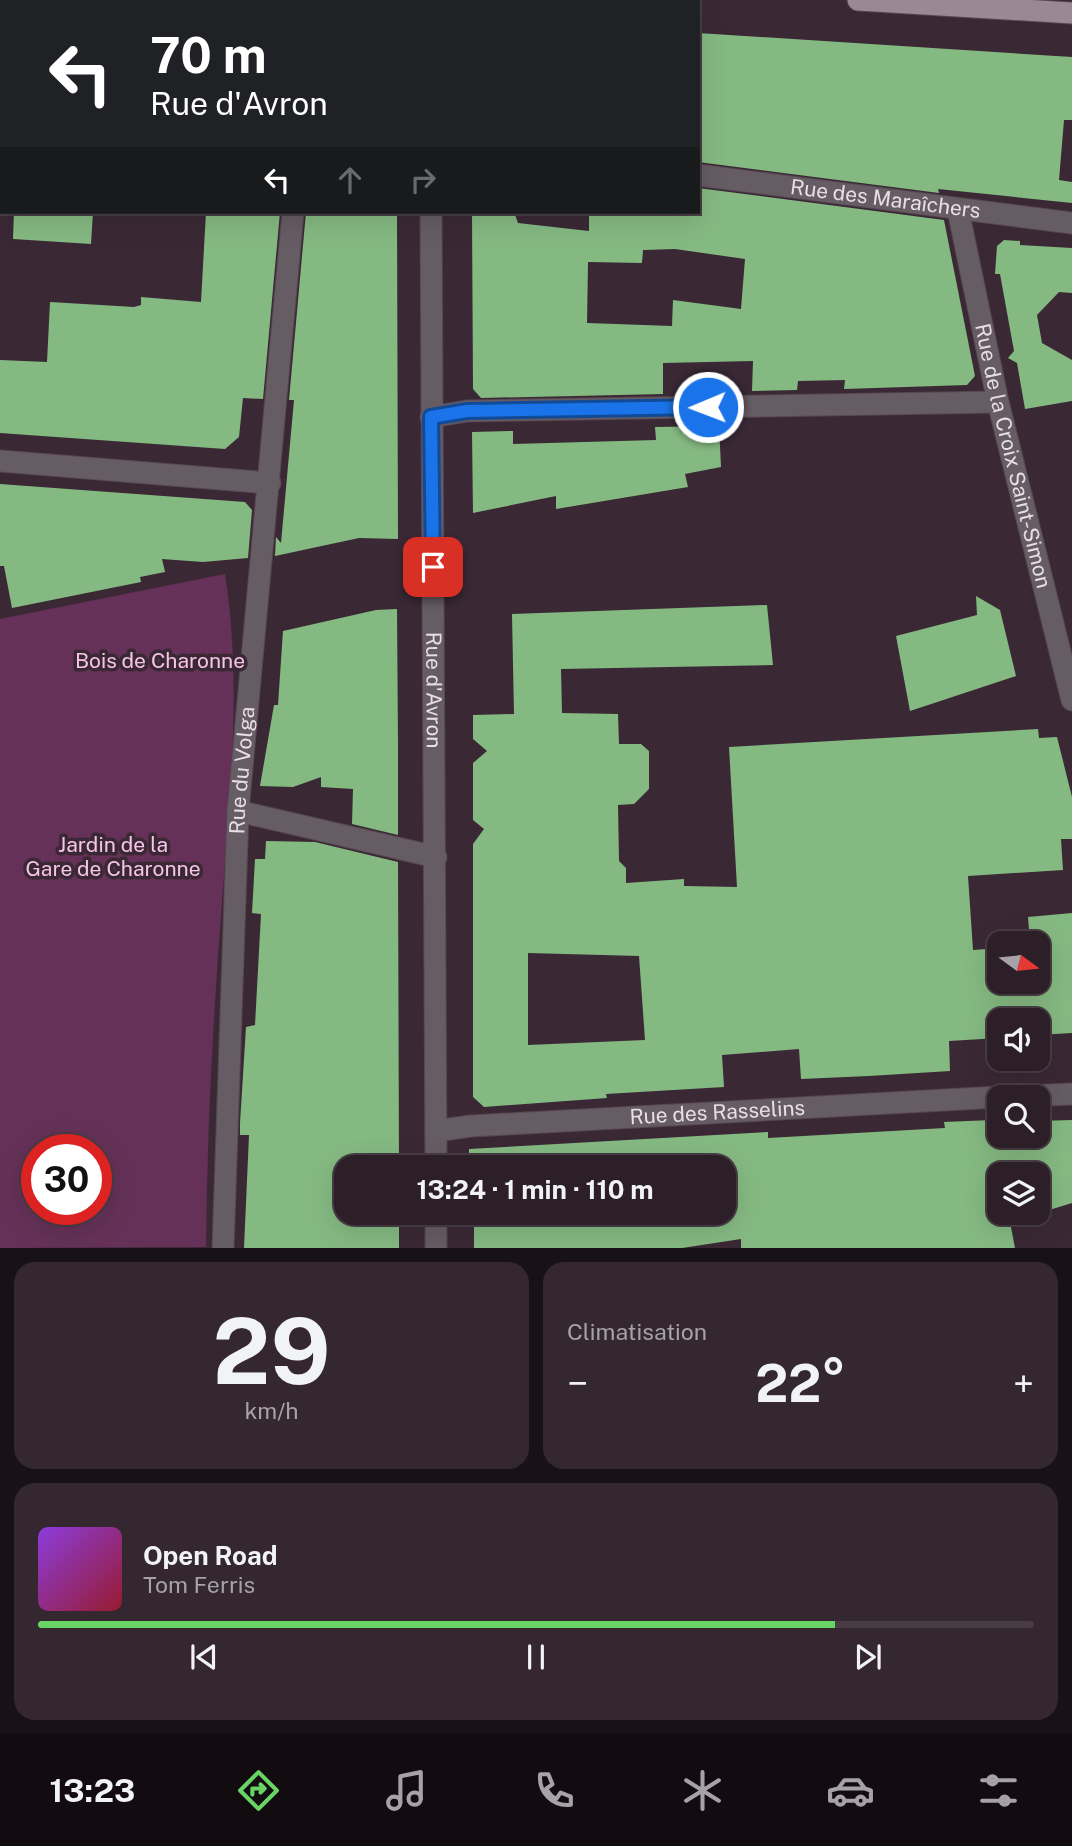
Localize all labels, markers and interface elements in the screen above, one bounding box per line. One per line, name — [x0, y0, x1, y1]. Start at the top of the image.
text: 70 m — [150, 26, 267, 84]
icon: left — [35, 28, 126, 119]
text: Rue d'Avron — [150, 85, 328, 122]
icon: left — [258, 161, 296, 199]
icon: ahead — [331, 161, 369, 199]
icon: right — [404, 161, 442, 199]
street label: Rue des Maraîchers — [789, 174, 982, 223]
street label: Rue de la Croix Saint-Simon — [970, 321, 1057, 591]
position arrow — [671, 370, 745, 444]
pin — [403, 537, 463, 597]
icon: arrive — [414, 548, 452, 586]
street label: Rue d'Avron — [421, 632, 447, 748]
park label: Bois de Charonne — [75, 648, 245, 673]
street label: Rue du Volga — [224, 705, 260, 835]
park label: Jardin de la Gare de Charonne — [25, 832, 201, 881]
north arrow — [987, 931, 1050, 994]
map controls — [987, 931, 1050, 1225]
button: sound — [987, 1008, 1050, 1071]
button: search — [987, 1085, 1050, 1148]
street label: Rue des Rasselins — [629, 1095, 806, 1129]
speed limit sign: 30 — [21, 1134, 112, 1225]
button: layers — [987, 1162, 1050, 1225]
text: 13:24 · 1 min · 110 m — [416, 1174, 654, 1205]
text: 29 — [213, 1298, 330, 1404]
text: Climatisation — [567, 1318, 707, 1345]
text: 22° — [755, 1353, 846, 1414]
text: − — [567, 1361, 588, 1406]
text: + — [1013, 1361, 1034, 1406]
text: km/h — [244, 1397, 299, 1424]
text: Open Road — [143, 1540, 278, 1571]
text: Tom Ferris — [143, 1571, 255, 1598]
icon: previous — [185, 1638, 223, 1676]
icon: pause — [517, 1638, 555, 1676]
icon: next — [849, 1638, 887, 1676]
icon: directions — [234, 1766, 283, 1815]
icon: music — [382, 1766, 431, 1815]
icon: phone — [530, 1766, 579, 1815]
icon: climate — [678, 1766, 727, 1815]
icon: car — [826, 1766, 875, 1815]
icon: filters — [974, 1766, 1023, 1815]
text: 13:23 — [49, 1772, 135, 1809]

